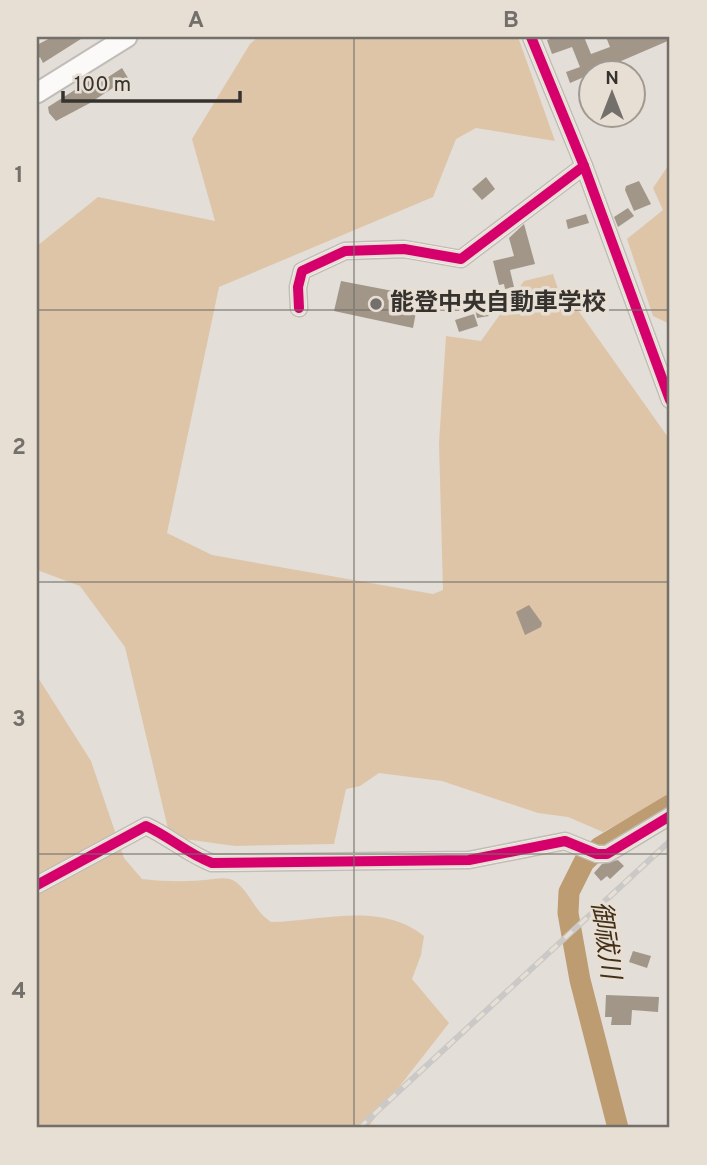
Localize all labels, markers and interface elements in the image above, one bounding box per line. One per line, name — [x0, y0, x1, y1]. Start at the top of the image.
text: A — [188, 7, 204, 36]
text: B — [503, 7, 519, 36]
scale bar — [63, 60, 240, 104]
north arrow — [578, 60, 648, 130]
text: N — [605, 67, 619, 91]
text: 100 m — [74, 72, 131, 99]
text: 1 — [14, 162, 24, 191]
place label: 能登中央自動車学校 — [390, 289, 606, 319]
marker: 能登中央自動車学校 — [368, 296, 384, 312]
text: 2 — [12, 434, 26, 463]
text: 3 — [12, 706, 26, 735]
water label: 御祓川 — [582, 899, 626, 984]
text: 4 — [12, 978, 26, 1007]

